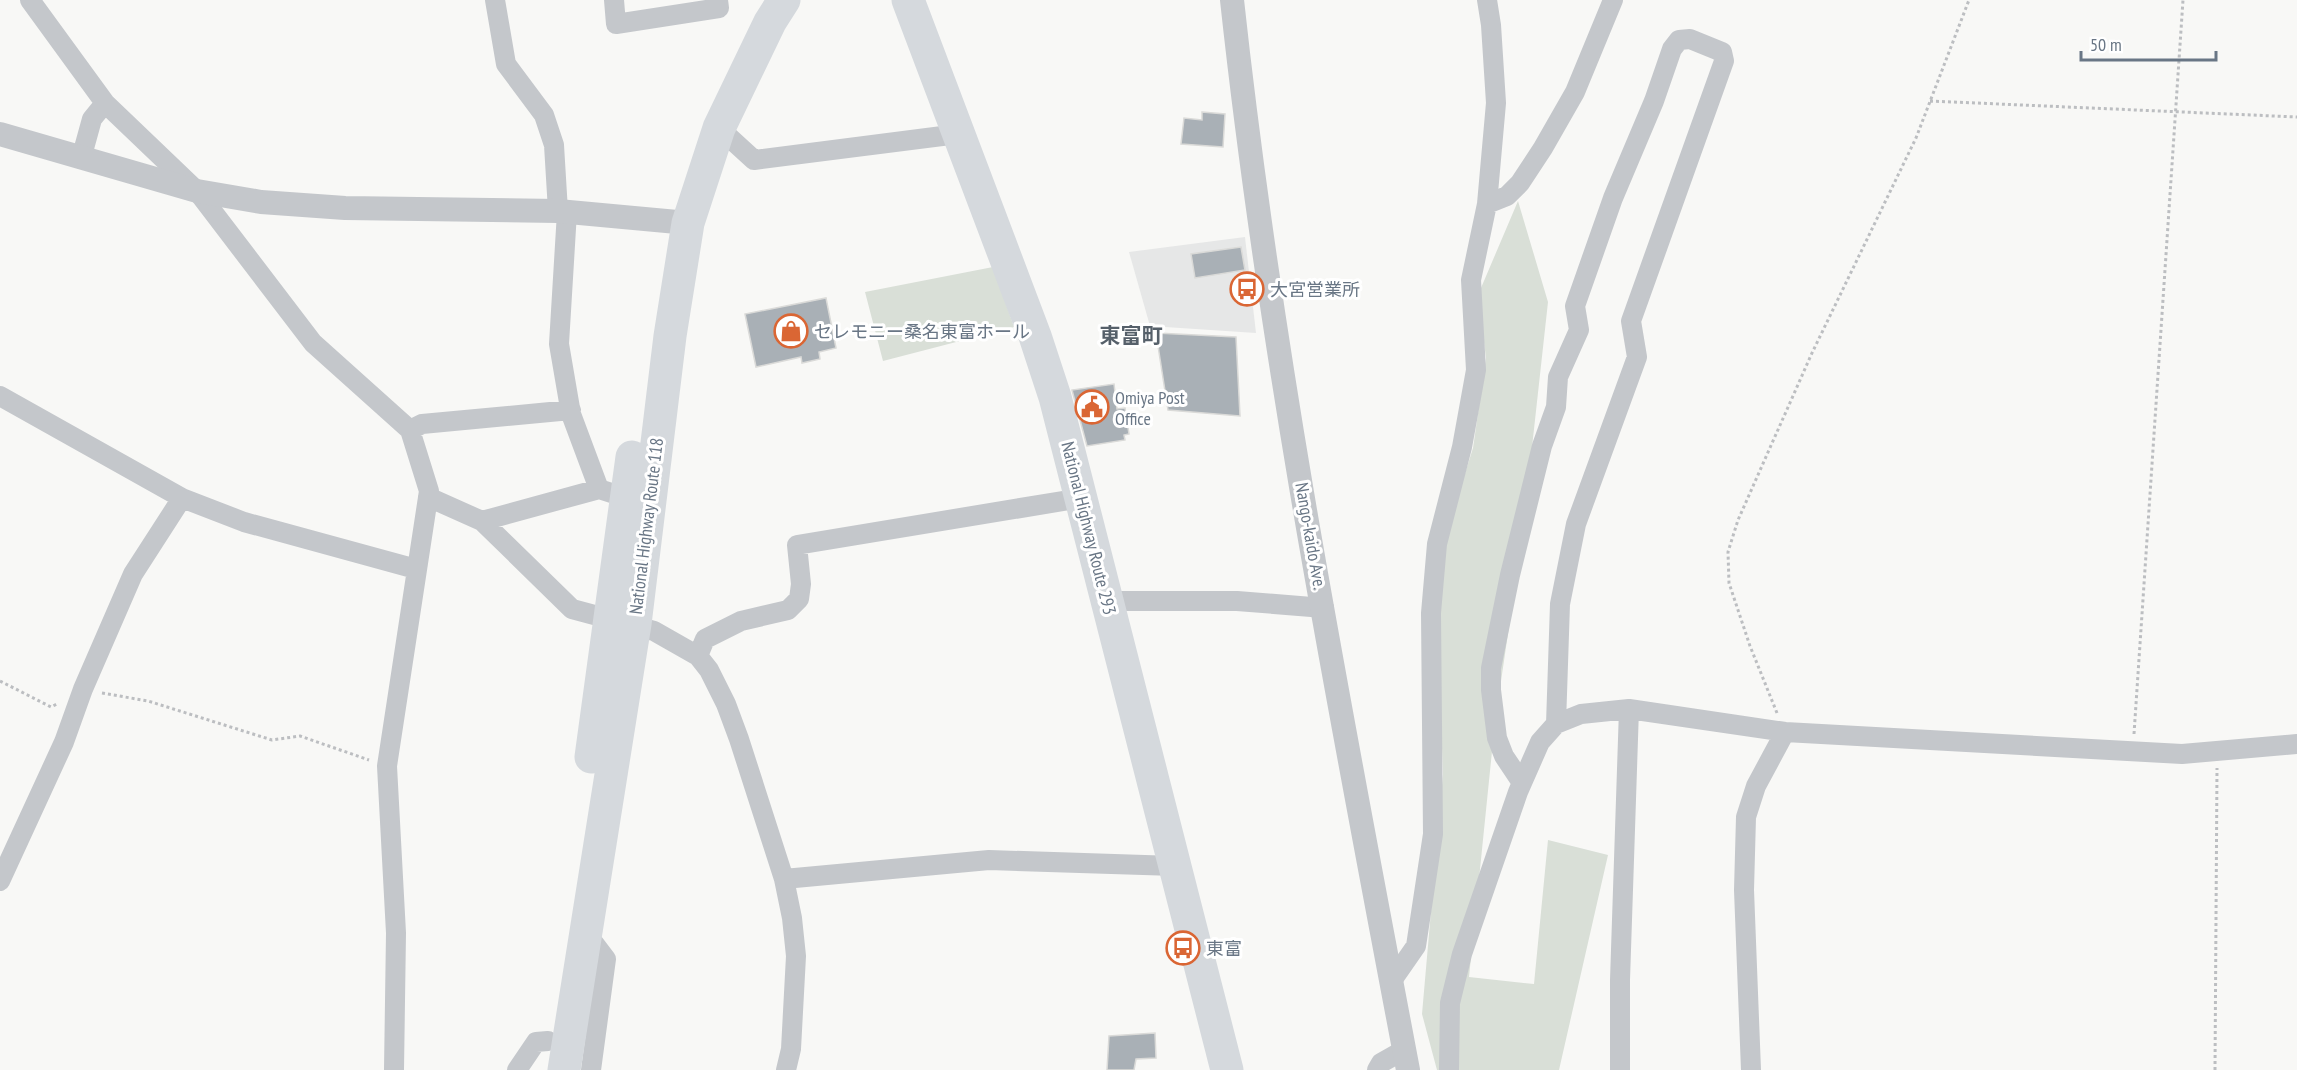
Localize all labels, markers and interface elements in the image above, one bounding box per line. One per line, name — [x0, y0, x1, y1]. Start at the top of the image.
scale bar — [2081, 24, 2216, 62]
text: 50 m — [2090, 33, 2122, 56]
bus stop icon: 大宮営業所 — [1229, 271, 1265, 307]
place label: 大宮営業所 — [1270, 278, 1360, 301]
shop icon: セレモニー桑名東富ホール — [773, 313, 809, 349]
place label: セレモニー桑名東富ホール — [814, 320, 1030, 343]
district label: 東富町 — [1100, 322, 1163, 349]
place label: Omiya Post Office — [1115, 386, 1185, 430]
public building icon: Omiya Post Office — [1074, 389, 1110, 425]
street label: National Highway Route 118 — [624, 436, 668, 616]
street label: National Highway Route 293 — [1056, 439, 1122, 617]
street label: Nango-kaido Ave. — [1290, 481, 1332, 591]
bus stop icon: 東富 — [1165, 930, 1201, 966]
place label: 東富 — [1206, 937, 1242, 960]

